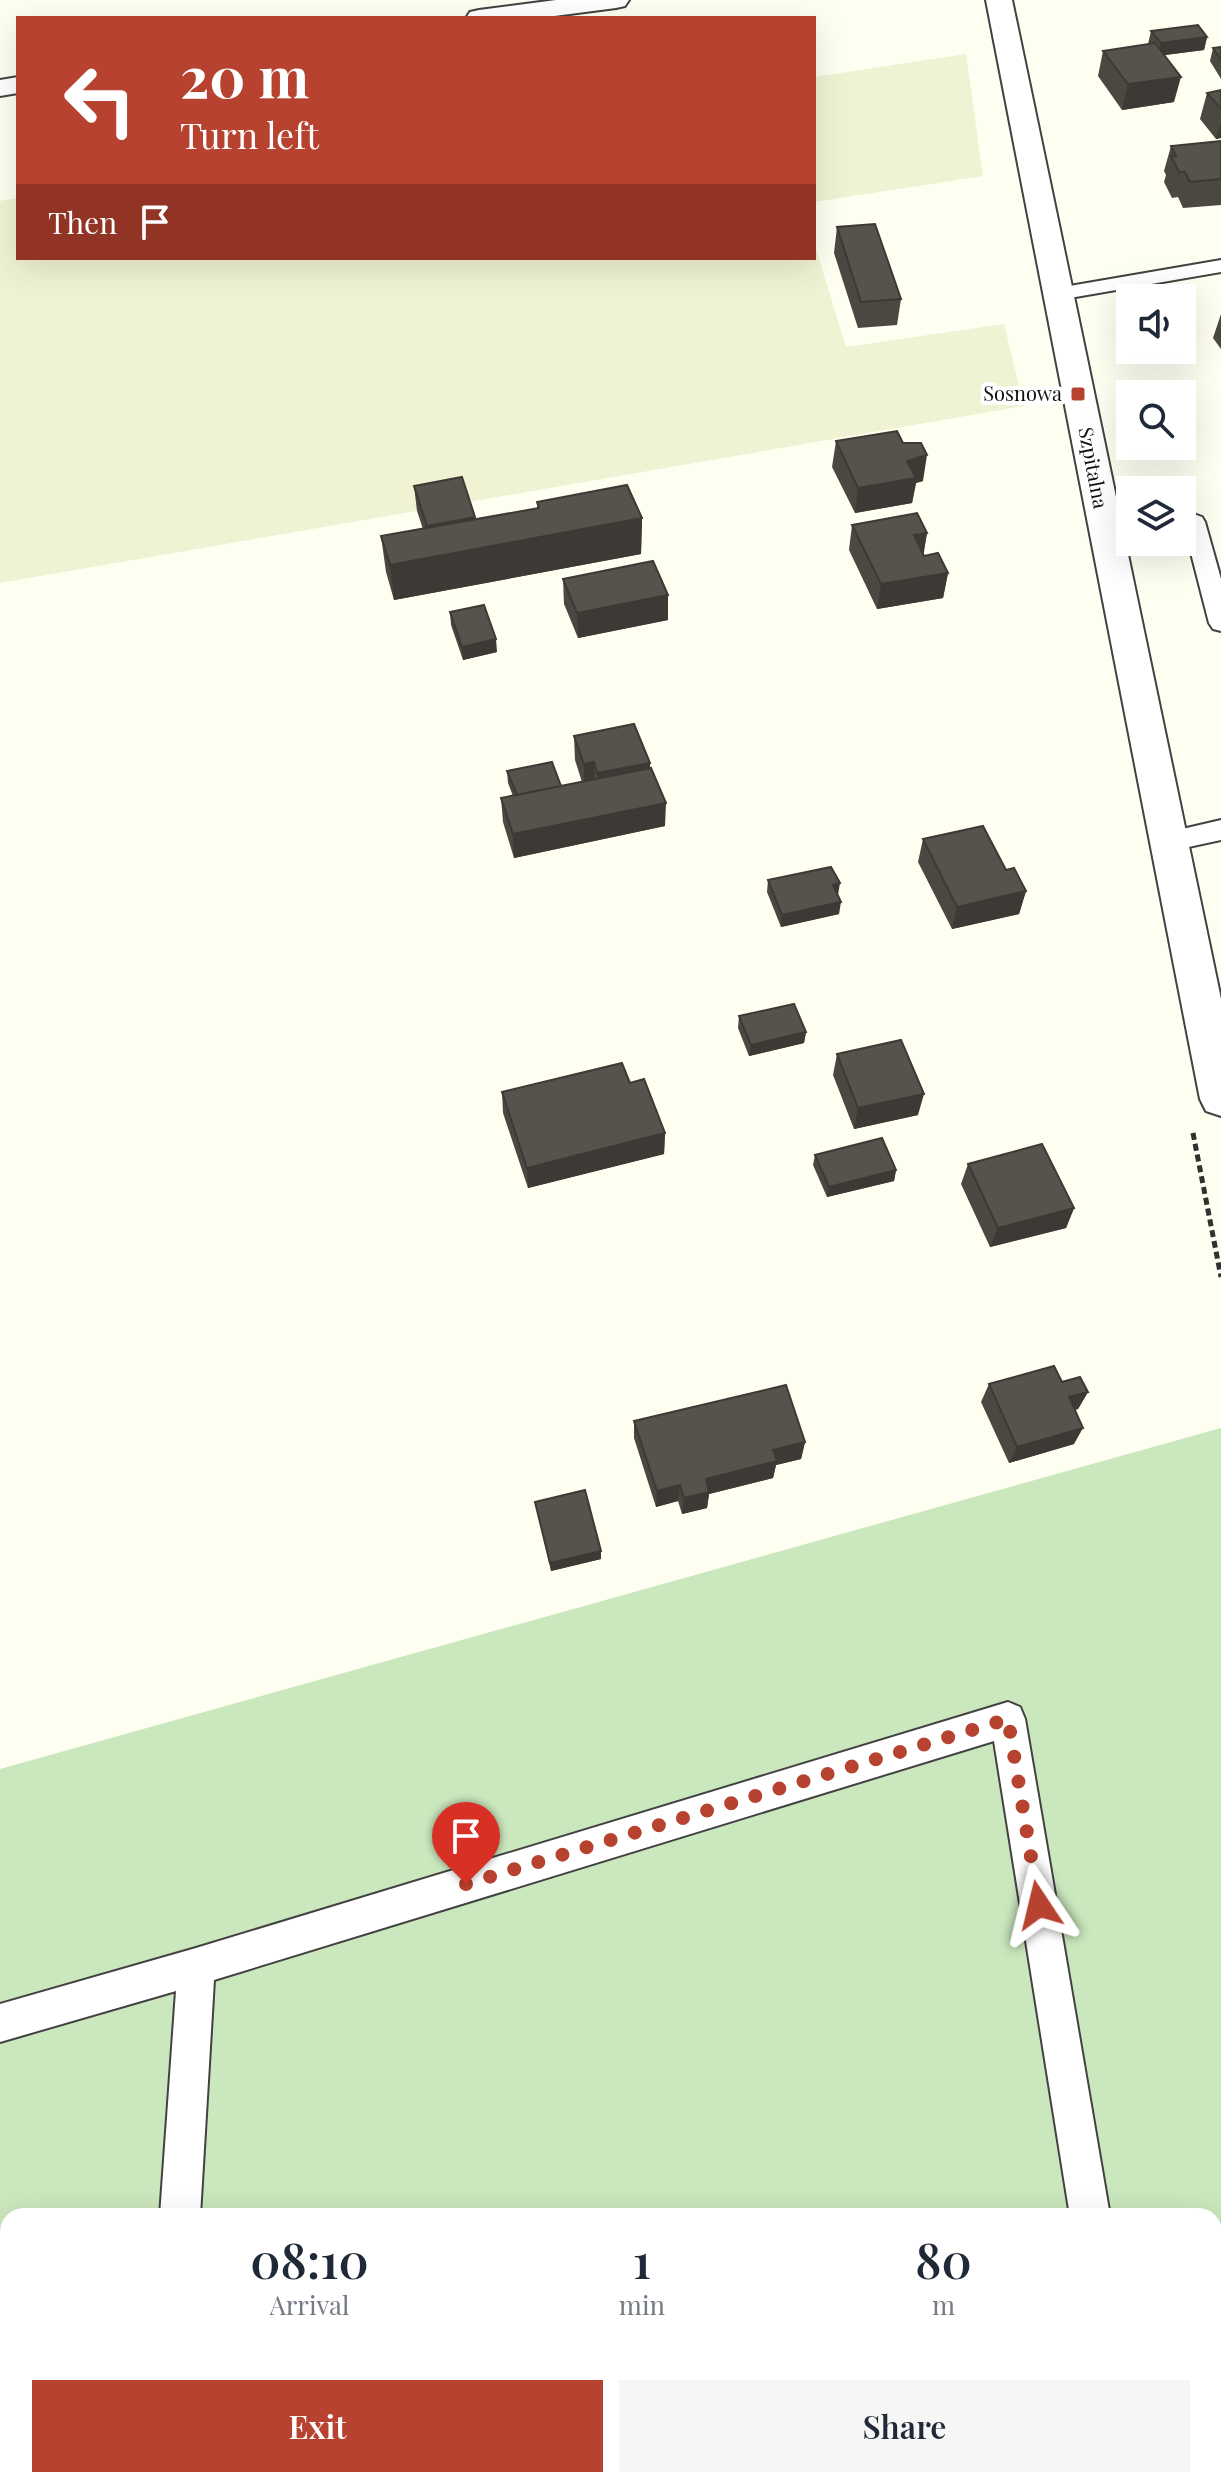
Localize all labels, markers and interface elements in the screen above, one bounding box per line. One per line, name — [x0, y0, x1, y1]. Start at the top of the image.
text: 20 m — [180, 38, 309, 113]
icon: left — [48, 48, 152, 152]
text: Turn left — [180, 110, 319, 158]
icon: arrive — [133, 200, 177, 244]
text: Then — [48, 202, 117, 242]
map controls — [1116, 284, 1196, 556]
button: sound — [1116, 284, 1196, 364]
place label: Sosnowa — [983, 379, 1062, 406]
button: search — [1116, 380, 1196, 460]
marker: Sosnowa — [1069, 385, 1087, 403]
street label: Szpitalna — [1073, 425, 1116, 511]
button: layers — [1116, 476, 1196, 556]
pin — [432, 1802, 500, 1884]
icon: arrive — [444, 1814, 488, 1858]
position arrow — [997, 1863, 1081, 1947]
text: 08:10 — [250, 2227, 369, 2291]
text: 1 — [633, 2227, 651, 2291]
text: 80 — [915, 2227, 972, 2291]
text: Arrival — [269, 2287, 349, 2322]
text: min — [619, 2287, 665, 2322]
text: m — [932, 2287, 955, 2322]
button: Exit — [32, 2380, 603, 2472]
button: Share — [619, 2380, 1190, 2472]

